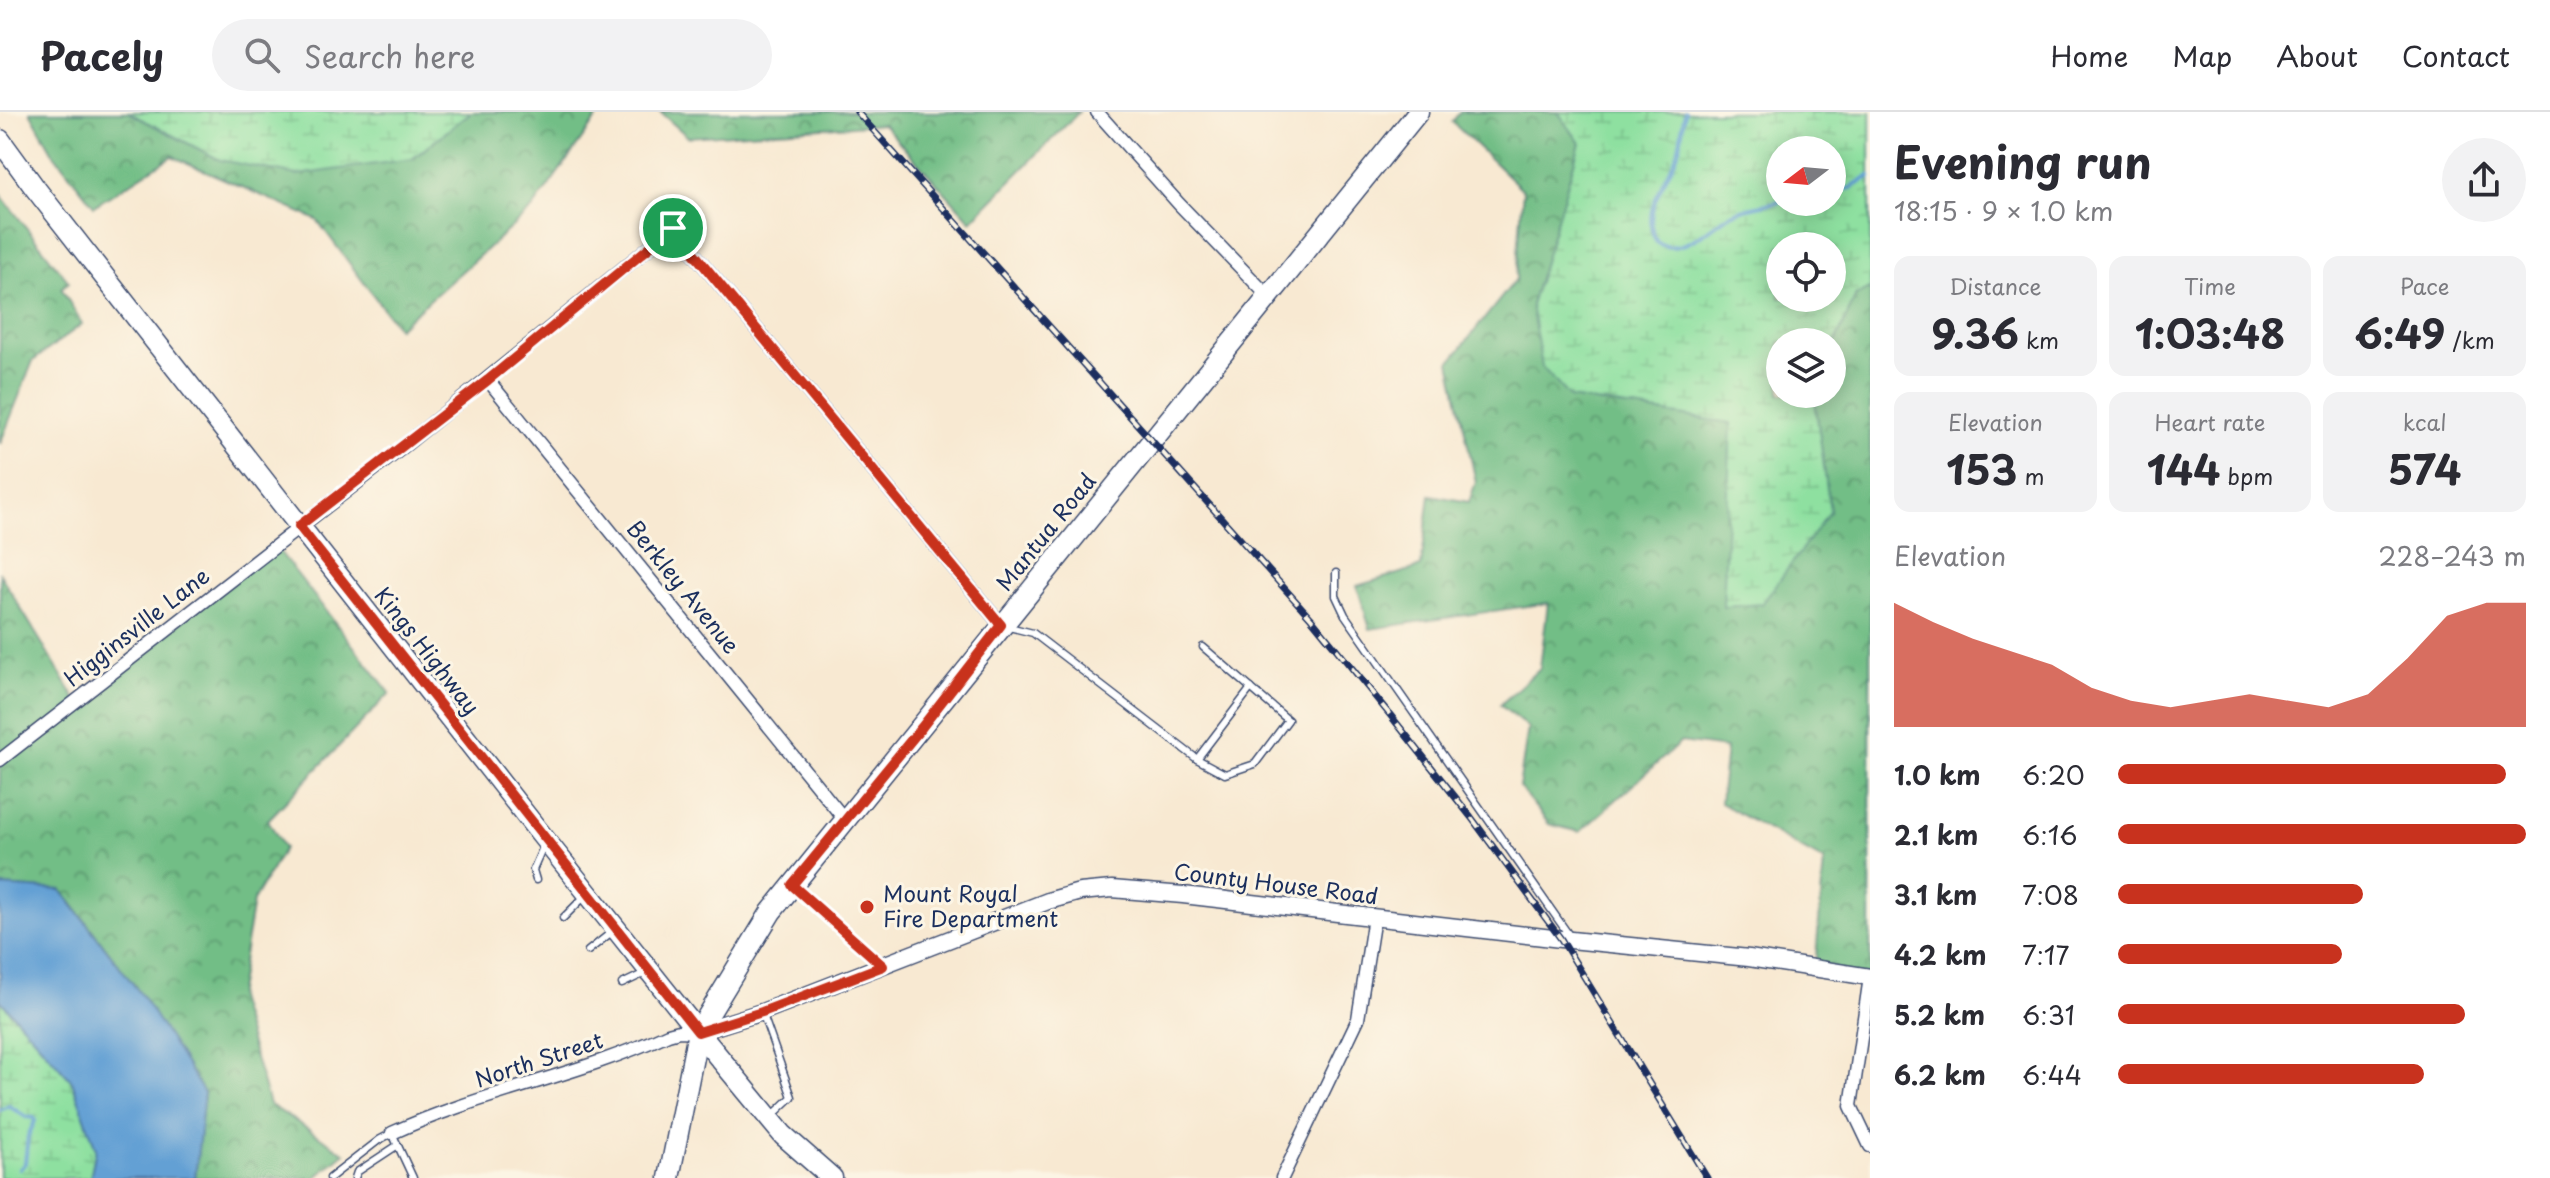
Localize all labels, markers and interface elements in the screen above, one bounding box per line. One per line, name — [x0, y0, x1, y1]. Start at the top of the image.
search box — [212, 19, 772, 91]
text: Pacely — [40, 27, 164, 84]
icon: search — [240, 33, 284, 77]
text: Search here — [304, 33, 476, 78]
text: Home — [2050, 34, 2128, 77]
text: Map — [2172, 34, 2232, 77]
text: About — [2276, 34, 2358, 77]
text: Contact — [2402, 34, 2510, 77]
text: Evening run — [1894, 128, 2152, 194]
north arrow — [1766, 136, 1846, 216]
map controls — [1766, 136, 1846, 408]
button: share — [2442, 138, 2526, 222]
text: 18:15 · 9 × 1.0 km — [1894, 191, 2113, 230]
pin — [639, 194, 707, 262]
icon: arrive — [651, 206, 695, 250]
button: locate — [1766, 232, 1846, 312]
text: Distance — [1949, 269, 2041, 302]
text: Time — [2184, 269, 2236, 302]
text: Pace — [2400, 269, 2449, 302]
text: 9.36 — [1932, 302, 2019, 363]
text: 1:03:48 — [2135, 302, 2285, 363]
text: 6:49 — [2355, 302, 2445, 363]
text: km — [2019, 323, 2059, 356]
text: /km — [2445, 323, 2495, 356]
button: layers — [1766, 328, 1846, 408]
text: Elevation — [1948, 405, 2043, 438]
text: Heart rate — [2154, 405, 2266, 438]
text: kcal — [2403, 405, 2447, 438]
text: 153 — [1946, 438, 2017, 499]
text: 144 — [2147, 438, 2221, 499]
text: 574 — [2388, 438, 2461, 499]
text: m — [2017, 459, 2044, 492]
text: bpm — [2221, 459, 2273, 492]
street label: Mantua Road — [987, 465, 1103, 597]
street label: Berkley Avenue — [620, 512, 748, 660]
text: Elevation — [1894, 536, 2006, 575]
text: 228–243 m — [2378, 536, 2526, 575]
street label: Higginsville Lane — [56, 558, 216, 693]
street label: Kings Highway — [368, 579, 489, 721]
text: 1.0 km — [1894, 755, 1981, 794]
text: 6:20 — [2022, 755, 2085, 794]
text: 2.1 km — [1894, 815, 1978, 854]
text: 6:16 — [2022, 815, 2078, 854]
street label: County House Road — [1172, 854, 1380, 911]
text: 3.1 km — [1894, 875, 1977, 914]
text: 7:08 — [2022, 875, 2079, 914]
place label: Mount Royal Fire Department — [883, 876, 1058, 934]
marker: Mount Royal Fire Department — [858, 898, 876, 916]
text: 4.2 km — [1894, 935, 1986, 974]
text: 7:17 — [2022, 935, 2069, 974]
text: 5.2 km — [1894, 995, 1985, 1034]
text: 6:31 — [2022, 995, 2075, 1034]
street label: North Street — [470, 1022, 607, 1095]
text: 6.2 km — [1894, 1055, 1986, 1094]
text: 6:44 — [2022, 1055, 2082, 1094]

